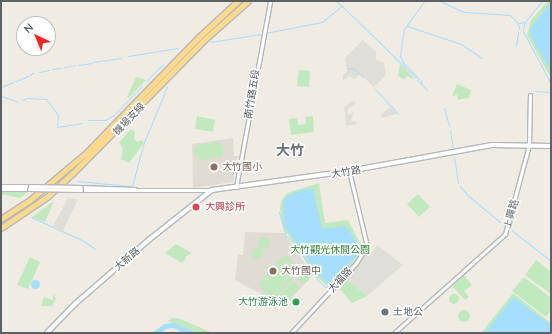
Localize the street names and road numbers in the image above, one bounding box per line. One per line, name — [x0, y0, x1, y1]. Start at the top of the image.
street label: 南竹路五段 — [242, 68, 262, 120]
street label: 機場支線 — [111, 100, 147, 138]
street label: 大竹路 — [330, 164, 362, 180]
street label: 上興路 — [501, 198, 521, 230]
street label: 大新路 — [112, 245, 142, 273]
street label: 大福路 — [325, 265, 355, 295]

